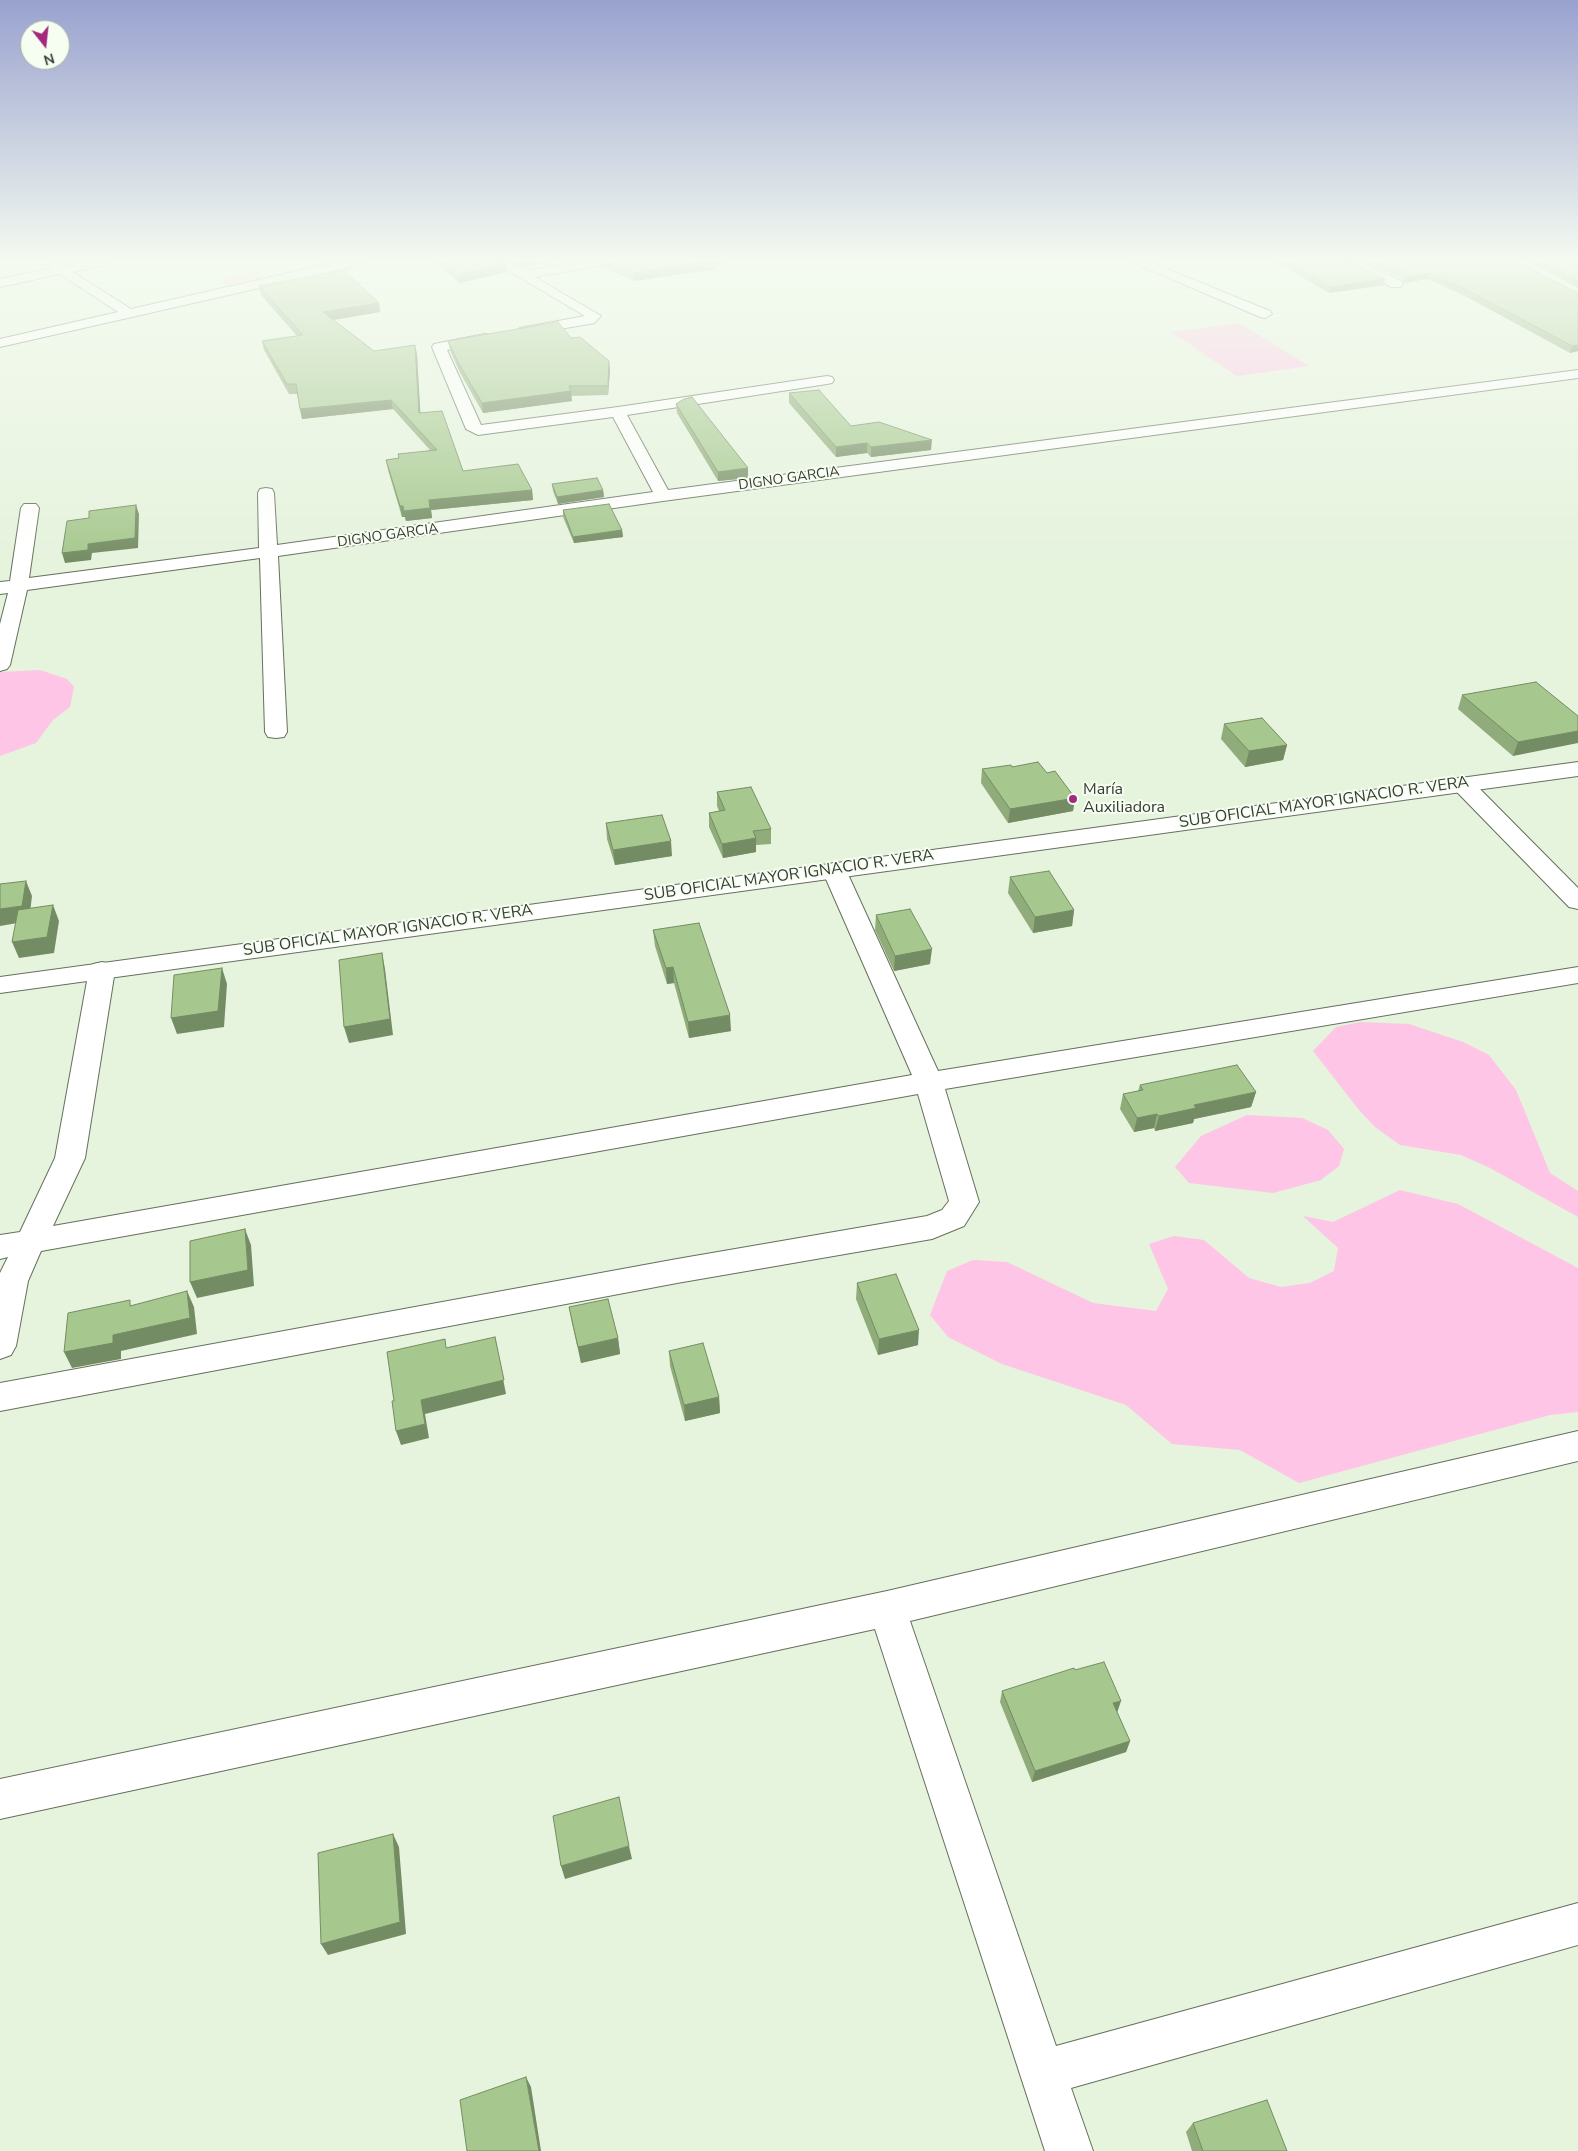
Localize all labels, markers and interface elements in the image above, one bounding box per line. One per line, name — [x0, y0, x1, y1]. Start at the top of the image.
north arrow — [20, 20, 70, 70]
text: N — [41, 48, 57, 70]
street label: DIGNO GARCIA — [737, 464, 841, 494]
street label: DIGNO GARCIA — [336, 521, 440, 551]
street label: SUB OFICIAL MAYOR IGNACIO R. VERA — [1178, 773, 1470, 833]
place label: María Auxiliadora — [1083, 780, 1165, 818]
marker: María Auxiliadora — [1067, 793, 1079, 805]
street label: SUB OFICIAL MAYOR IGNACIO R. VERA — [643, 846, 935, 906]
street label: SUB OFICIAL MAYOR IGNACIO R. VERA — [242, 901, 534, 961]

